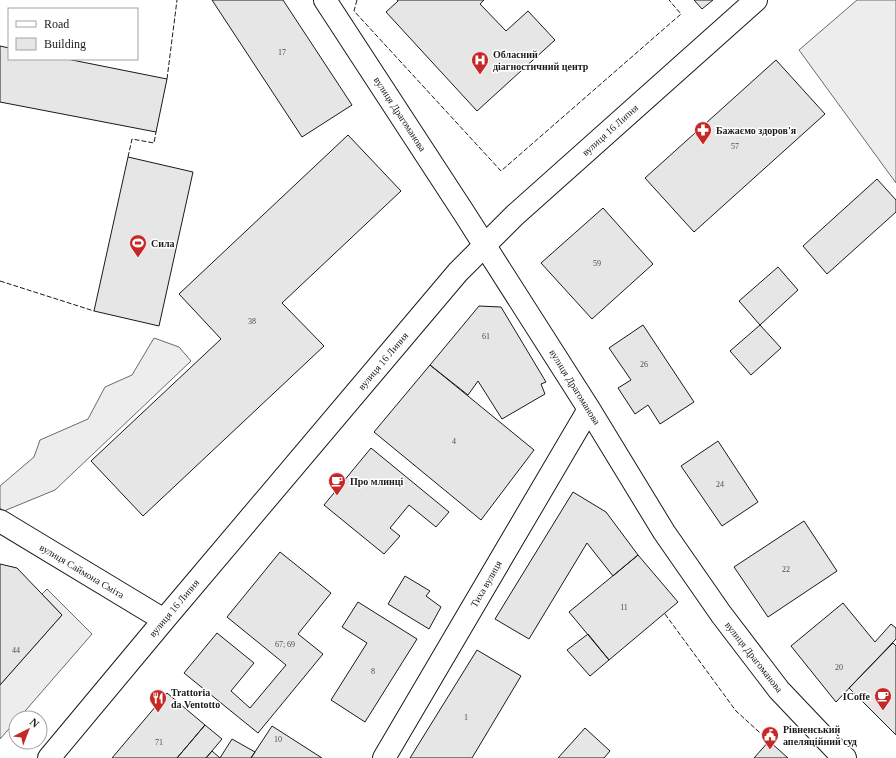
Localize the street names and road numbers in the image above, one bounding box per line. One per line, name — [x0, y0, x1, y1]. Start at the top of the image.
street label: вулиця Драгоманова — [372, 75, 429, 154]
street label: вулиця 16 Липня — [580, 102, 641, 158]
street label: вулиця 16 Липня — [356, 330, 411, 392]
street label: вулиця Драгоманова — [547, 347, 603, 427]
street label: вулиця Саймона Сміта — [38, 541, 127, 601]
street label: Тиха вулиця — [468, 558, 504, 609]
street label: вулиця 16 Липня — [147, 577, 202, 639]
street label: вулиця Драгоманова — [723, 619, 785, 695]

